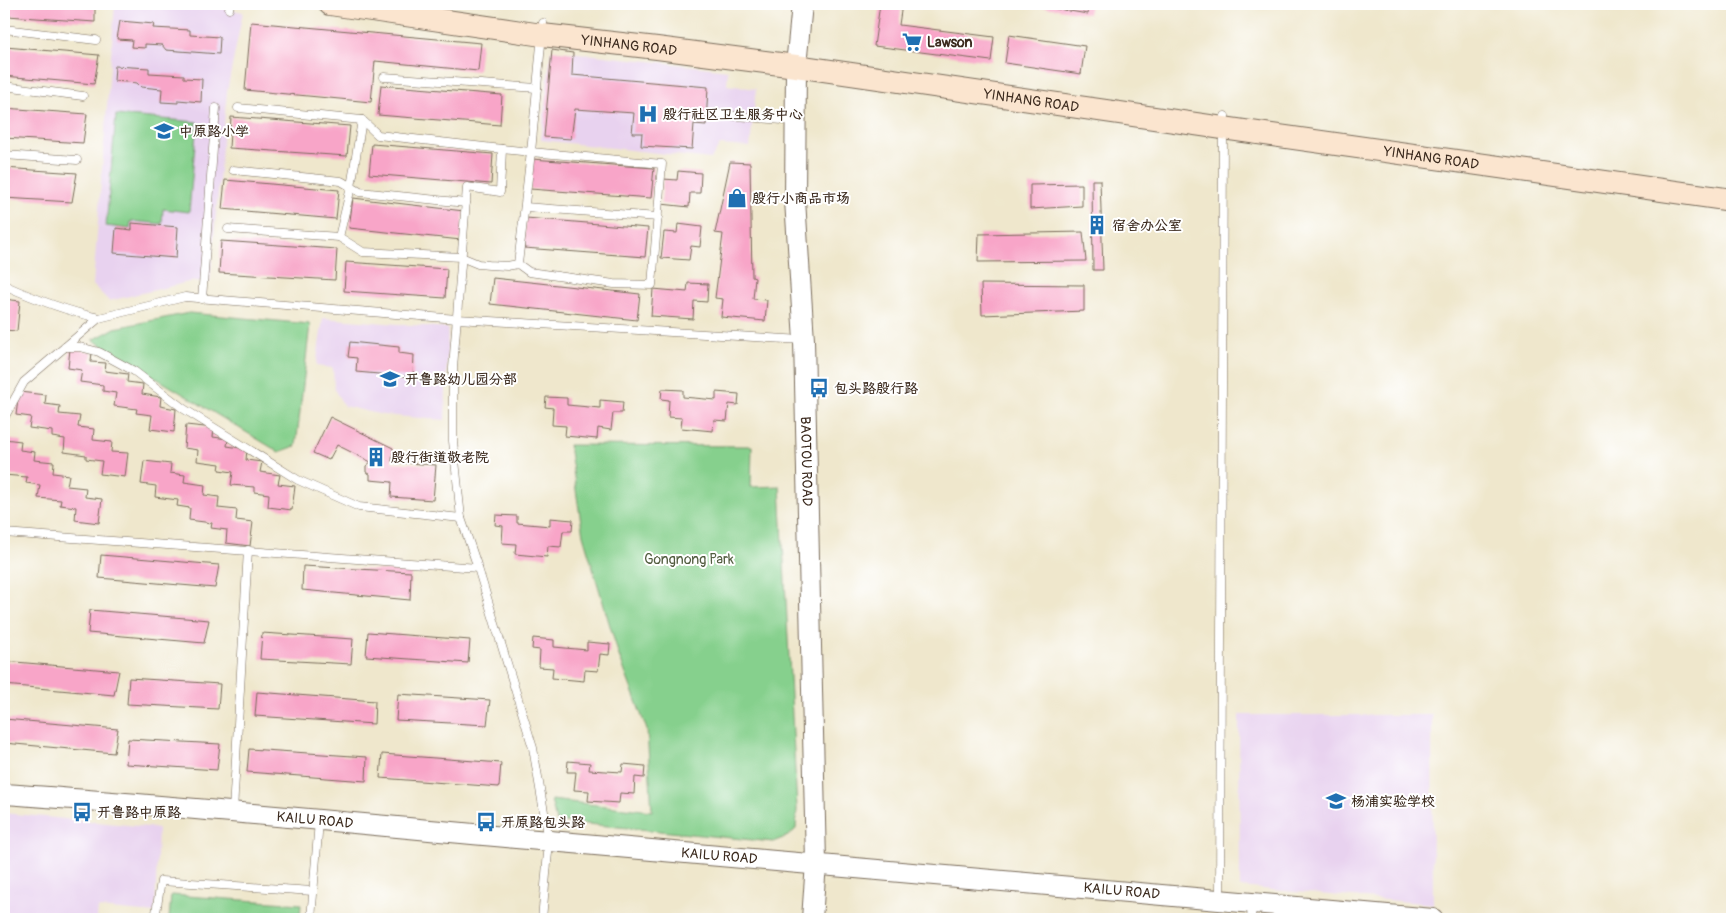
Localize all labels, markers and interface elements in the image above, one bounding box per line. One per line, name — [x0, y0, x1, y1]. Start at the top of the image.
street label: YINHANG ROAD — [579, 31, 678, 60]
supermarket icon: Lawson — [901, 31, 923, 53]
place label: Lawson — [927, 34, 972, 51]
street label: YINHANG ROAD — [981, 85, 1080, 116]
hospital icon: 殷行社区卫生服务中心 — [637, 103, 659, 125]
place label: 殷行社区卫生服务中心 — [663, 106, 803, 123]
school or university icon: 中原路小学 — [153, 120, 175, 142]
place label: 中原路小学 — [179, 123, 249, 140]
street label: YINHANG ROAD — [1381, 143, 1480, 173]
shop icon: 殷行小商品市场 — [726, 187, 748, 209]
place label: 殷行小商品市场 — [752, 190, 850, 207]
building icon: 宿舍办公室 — [1086, 214, 1108, 236]
place label: 宿舍办公室 — [1112, 217, 1182, 234]
school or university icon: 开鲁路幼儿园分部 — [379, 368, 401, 390]
place label: 开鲁路幼儿园分部 — [405, 371, 517, 388]
bus stop icon: 包头路殷行路 — [808, 377, 830, 399]
place label: 包头路殷行路 — [834, 380, 918, 397]
street label: BAOTOU ROAD — [797, 416, 816, 507]
building icon: 殷行街道敬老院 — [365, 446, 387, 468]
place label: 殷行街道敬老院 — [391, 449, 489, 466]
park label: Gongnong Park — [644, 551, 734, 568]
school or university icon: 杨浦实验学校 — [1325, 790, 1347, 812]
place label: 杨浦实验学校 — [1351, 793, 1435, 810]
bus stop icon: 开鲁路中原路 — [71, 801, 93, 823]
place label: 开鲁路中原路 — [97, 804, 181, 821]
street label: KAILU ROAD — [276, 808, 354, 832]
bus stop icon: 开原路包头路 — [475, 811, 497, 833]
place label: 开原路包头路 — [501, 814, 585, 831]
street label: KAILU ROAD — [680, 844, 758, 868]
street label: KAILU ROAD — [1083, 879, 1161, 903]

